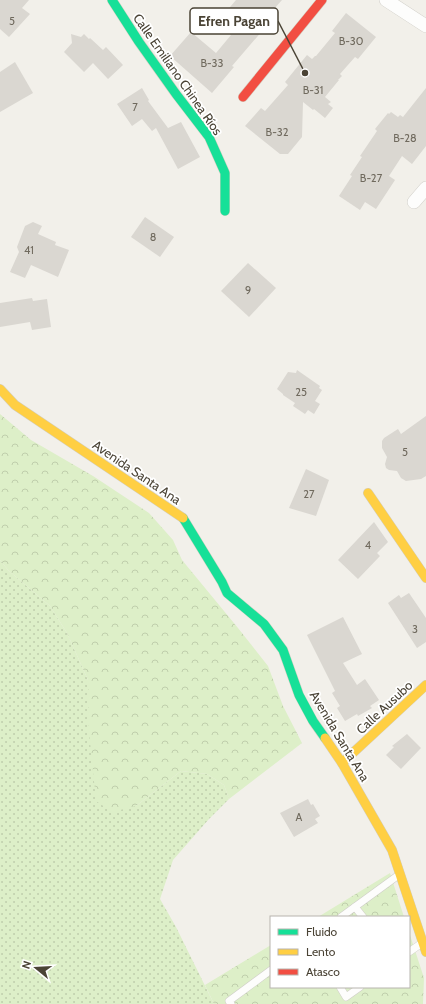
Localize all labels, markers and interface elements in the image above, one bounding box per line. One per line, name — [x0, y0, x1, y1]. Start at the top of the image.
callout: Efren Pagan — [190, 8, 278, 34]
street label: Calle Emiliano Chinea Ríos — [130, 10, 226, 138]
text: Efren Pagan — [198, 12, 270, 30]
house number: 5 — [9, 14, 15, 28]
house number: B-30 — [339, 34, 364, 48]
house number: B-33 — [201, 56, 224, 70]
house number: B-31 — [303, 83, 323, 97]
house number: 7 — [132, 100, 138, 114]
house number: B-32 — [266, 125, 289, 139]
house number: B-28 — [393, 131, 417, 145]
house number: B-27 — [360, 171, 383, 185]
house number: 8 — [150, 230, 156, 244]
house number: 41 — [24, 243, 34, 257]
house number: 9 — [245, 283, 251, 297]
house number: 25 — [295, 385, 307, 399]
street label: Avenida Santa Ana — [90, 437, 185, 508]
house number: 5 — [402, 445, 408, 459]
house number: 27 — [303, 487, 315, 501]
house number: 4 — [365, 538, 372, 552]
house number: 3 — [412, 622, 418, 636]
street label: Calle Ausubo — [353, 677, 415, 737]
street label: Avenida Santa Ana — [307, 688, 374, 785]
house number: A — [296, 810, 303, 824]
legend — [270, 916, 410, 988]
text: Fluido — [306, 924, 338, 939]
text: Lento — [306, 944, 336, 959]
north arrow — [16, 948, 56, 988]
text: N — [19, 959, 34, 971]
text: Atasco — [306, 964, 340, 979]

